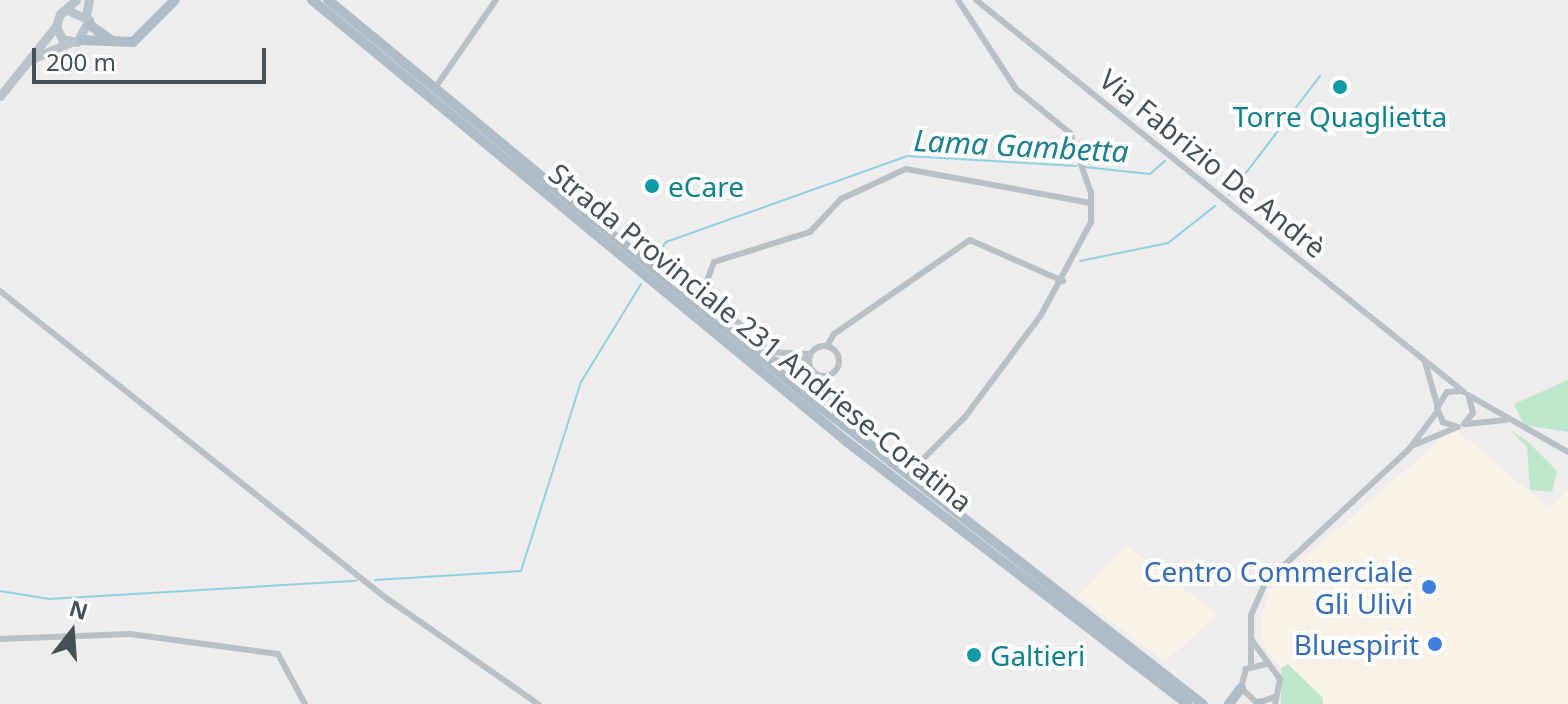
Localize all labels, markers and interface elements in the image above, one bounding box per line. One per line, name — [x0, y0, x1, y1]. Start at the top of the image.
scale bar — [36, 32, 270, 82]
text: 200 m — [46, 45, 116, 78]
street label: Via Fabrizio De Andrè — [1093, 62, 1333, 264]
marker: Torre Quaglietta — [1331, 78, 1349, 96]
place label: Torre Quaglietta — [1233, 99, 1447, 133]
water label: Lama Gambetta — [913, 122, 1129, 170]
street label: Strada Provinciale 231 Andriese-Coratina — [543, 156, 979, 518]
place label: eCare — [668, 169, 744, 203]
marker: eCare — [643, 177, 661, 195]
place label: Centro Commerciale Gli Ulivi — [1144, 554, 1413, 620]
marker: Centro Commerciale Gli Ulivi — [1420, 578, 1438, 596]
north arrow — [32, 592, 112, 672]
text: N — [66, 592, 92, 626]
place label: Bluespirit — [1294, 627, 1419, 661]
marker: Bluespirit — [1426, 635, 1444, 653]
place label: Galtieri — [990, 638, 1085, 672]
marker: Galtieri — [965, 646, 983, 664]

